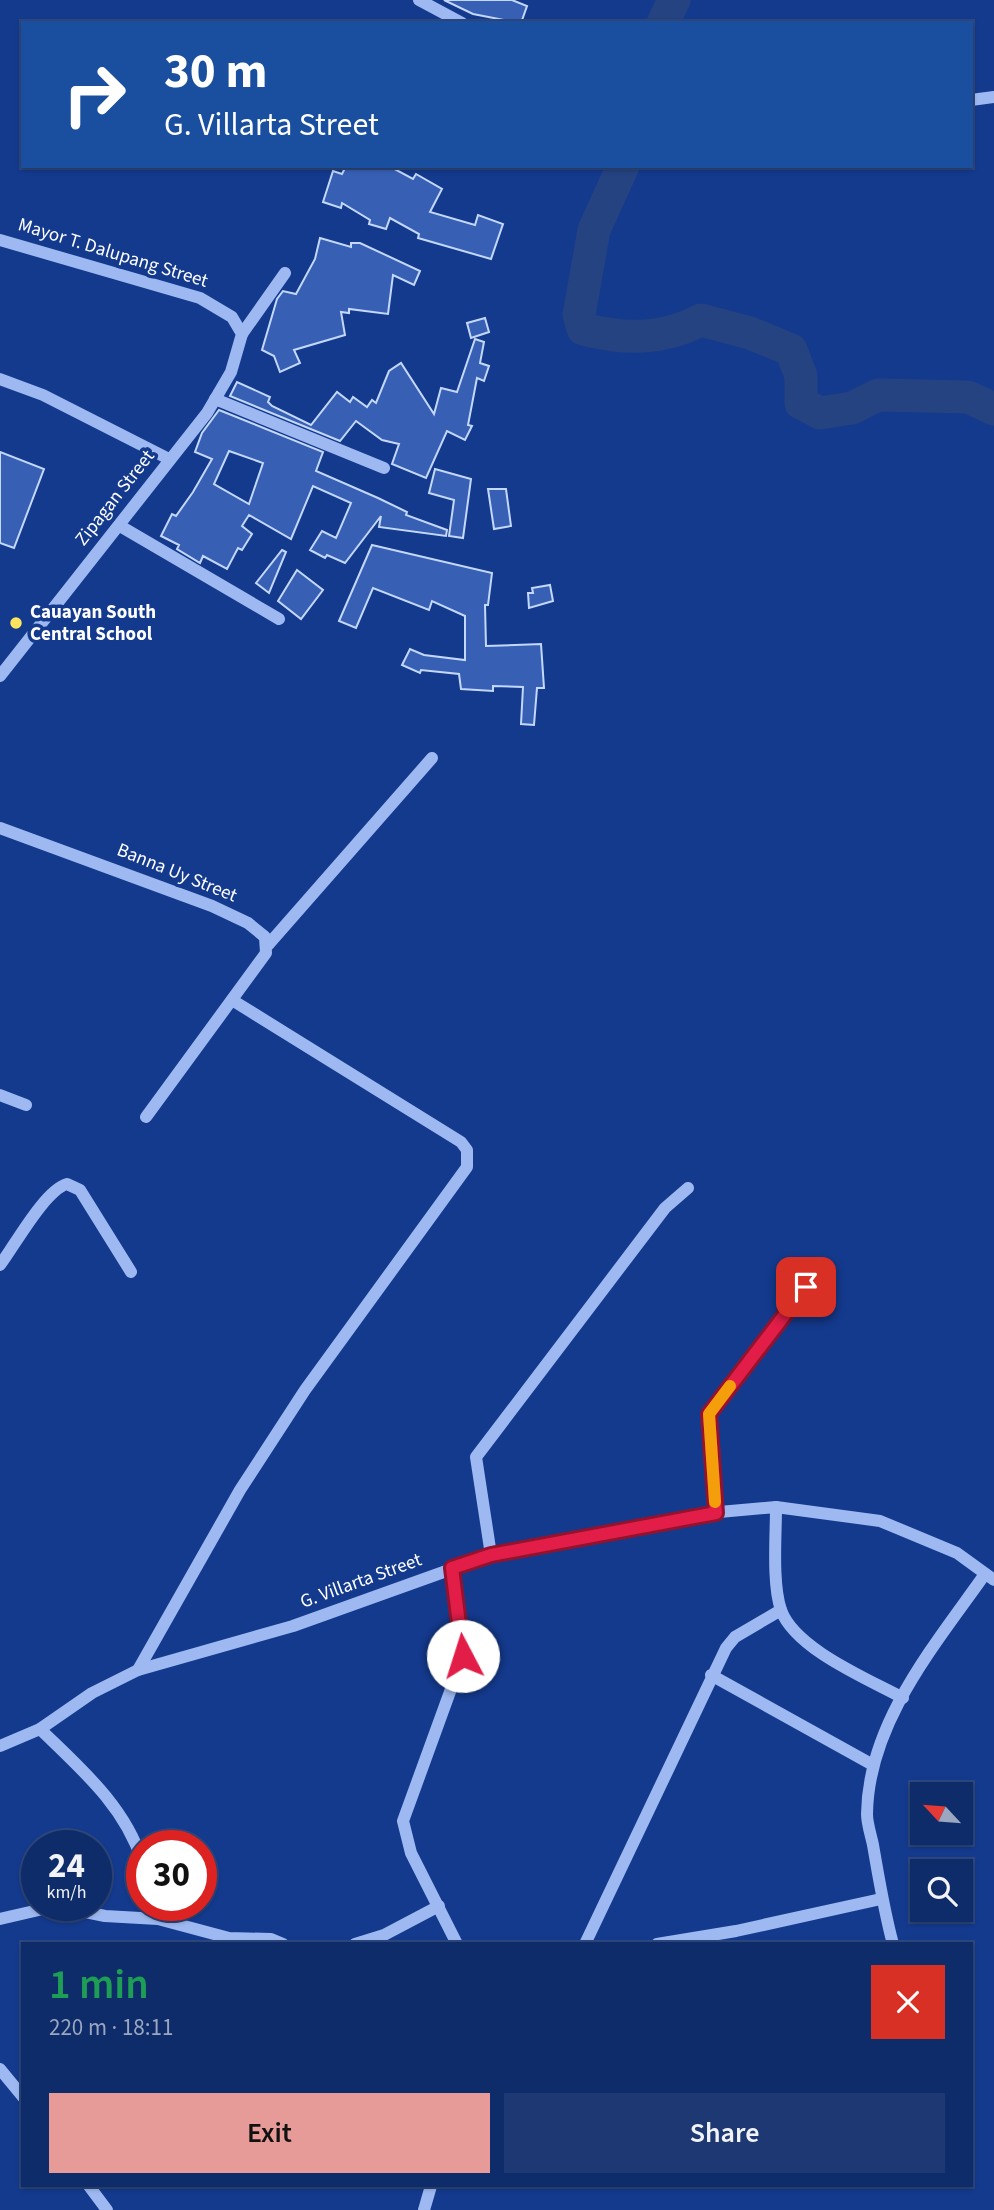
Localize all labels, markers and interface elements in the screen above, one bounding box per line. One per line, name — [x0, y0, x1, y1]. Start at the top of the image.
text: 30 m — [164, 37, 268, 107]
icon: right — [49, 49, 140, 140]
text: G. Villarta Street — [164, 102, 379, 148]
street label: Mayor T. Dalupang Street — [15, 211, 212, 295]
street label: Zipagan Street — [69, 444, 162, 552]
place label: Cauayan South Central School — [30, 599, 156, 648]
marker: Cauayan South Central School — [8, 615, 24, 631]
street label: Banna Uy Street — [113, 837, 242, 910]
pin — [776, 1257, 836, 1317]
icon: arrive — [787, 1268, 825, 1306]
street label: G. Villarta Street — [296, 1546, 426, 1616]
position arrow — [426, 1619, 500, 1693]
north arrow — [910, 1782, 973, 1844]
map controls — [910, 1782, 973, 1922]
speed limit sign: 30 — [126, 1830, 217, 1921]
text: 24 — [48, 1841, 85, 1891]
button: search — [910, 1859, 973, 1922]
text: km/h — [47, 1880, 86, 1905]
text: 1 min — [49, 1955, 149, 2015]
button: close — [871, 1965, 945, 2039]
text: 220 m · 18:11 — [49, 2011, 173, 2044]
button: Exit — [49, 2093, 490, 2173]
button: Share — [504, 2093, 945, 2173]

